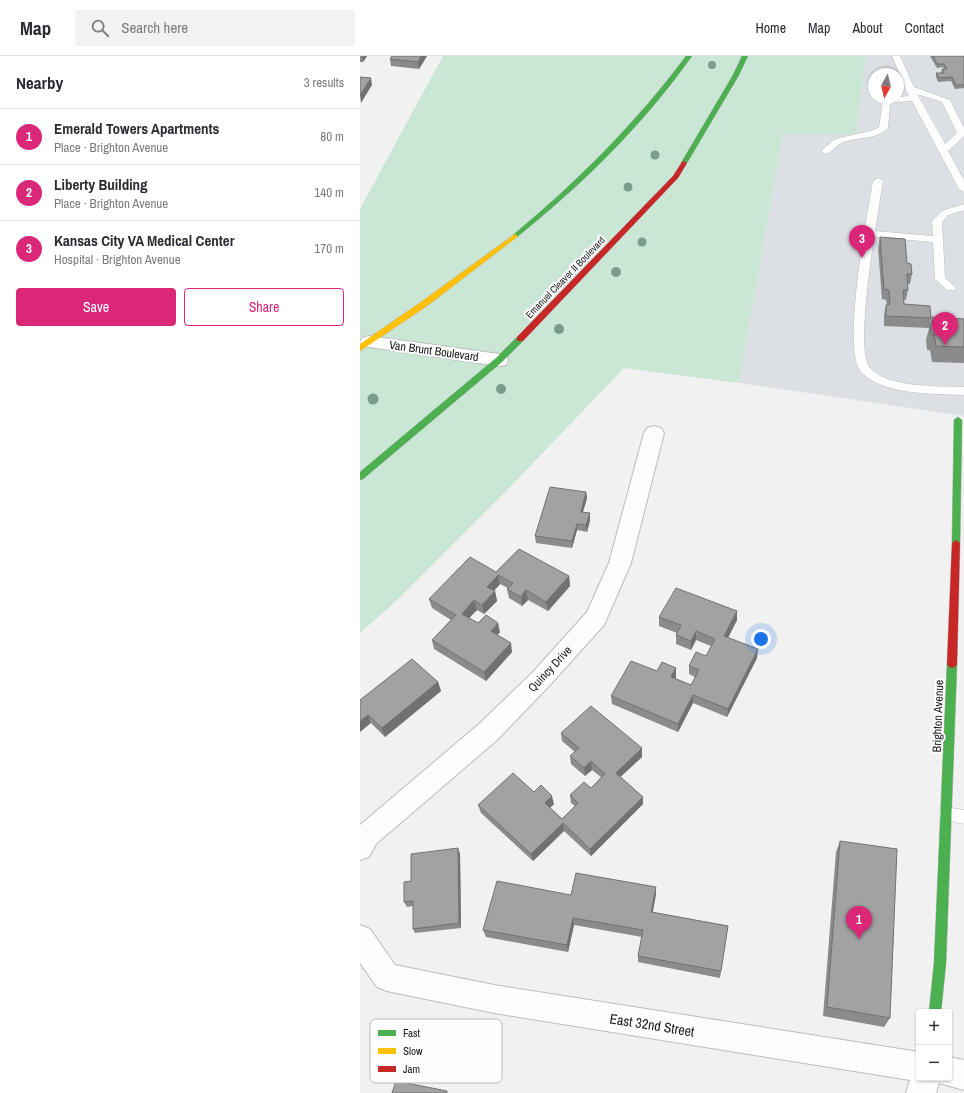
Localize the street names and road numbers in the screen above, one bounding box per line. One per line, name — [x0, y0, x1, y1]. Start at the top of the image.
street label: Emanuel Cleaver II Boulevard — [523, 234, 608, 321]
street label: Van Brunt Boulevard — [388, 337, 480, 365]
street label: Quincy Drive — [525, 643, 575, 695]
street label: Brighton Avenue — [929, 679, 947, 753]
street label: East 32nd Street — [608, 1009, 696, 1041]

